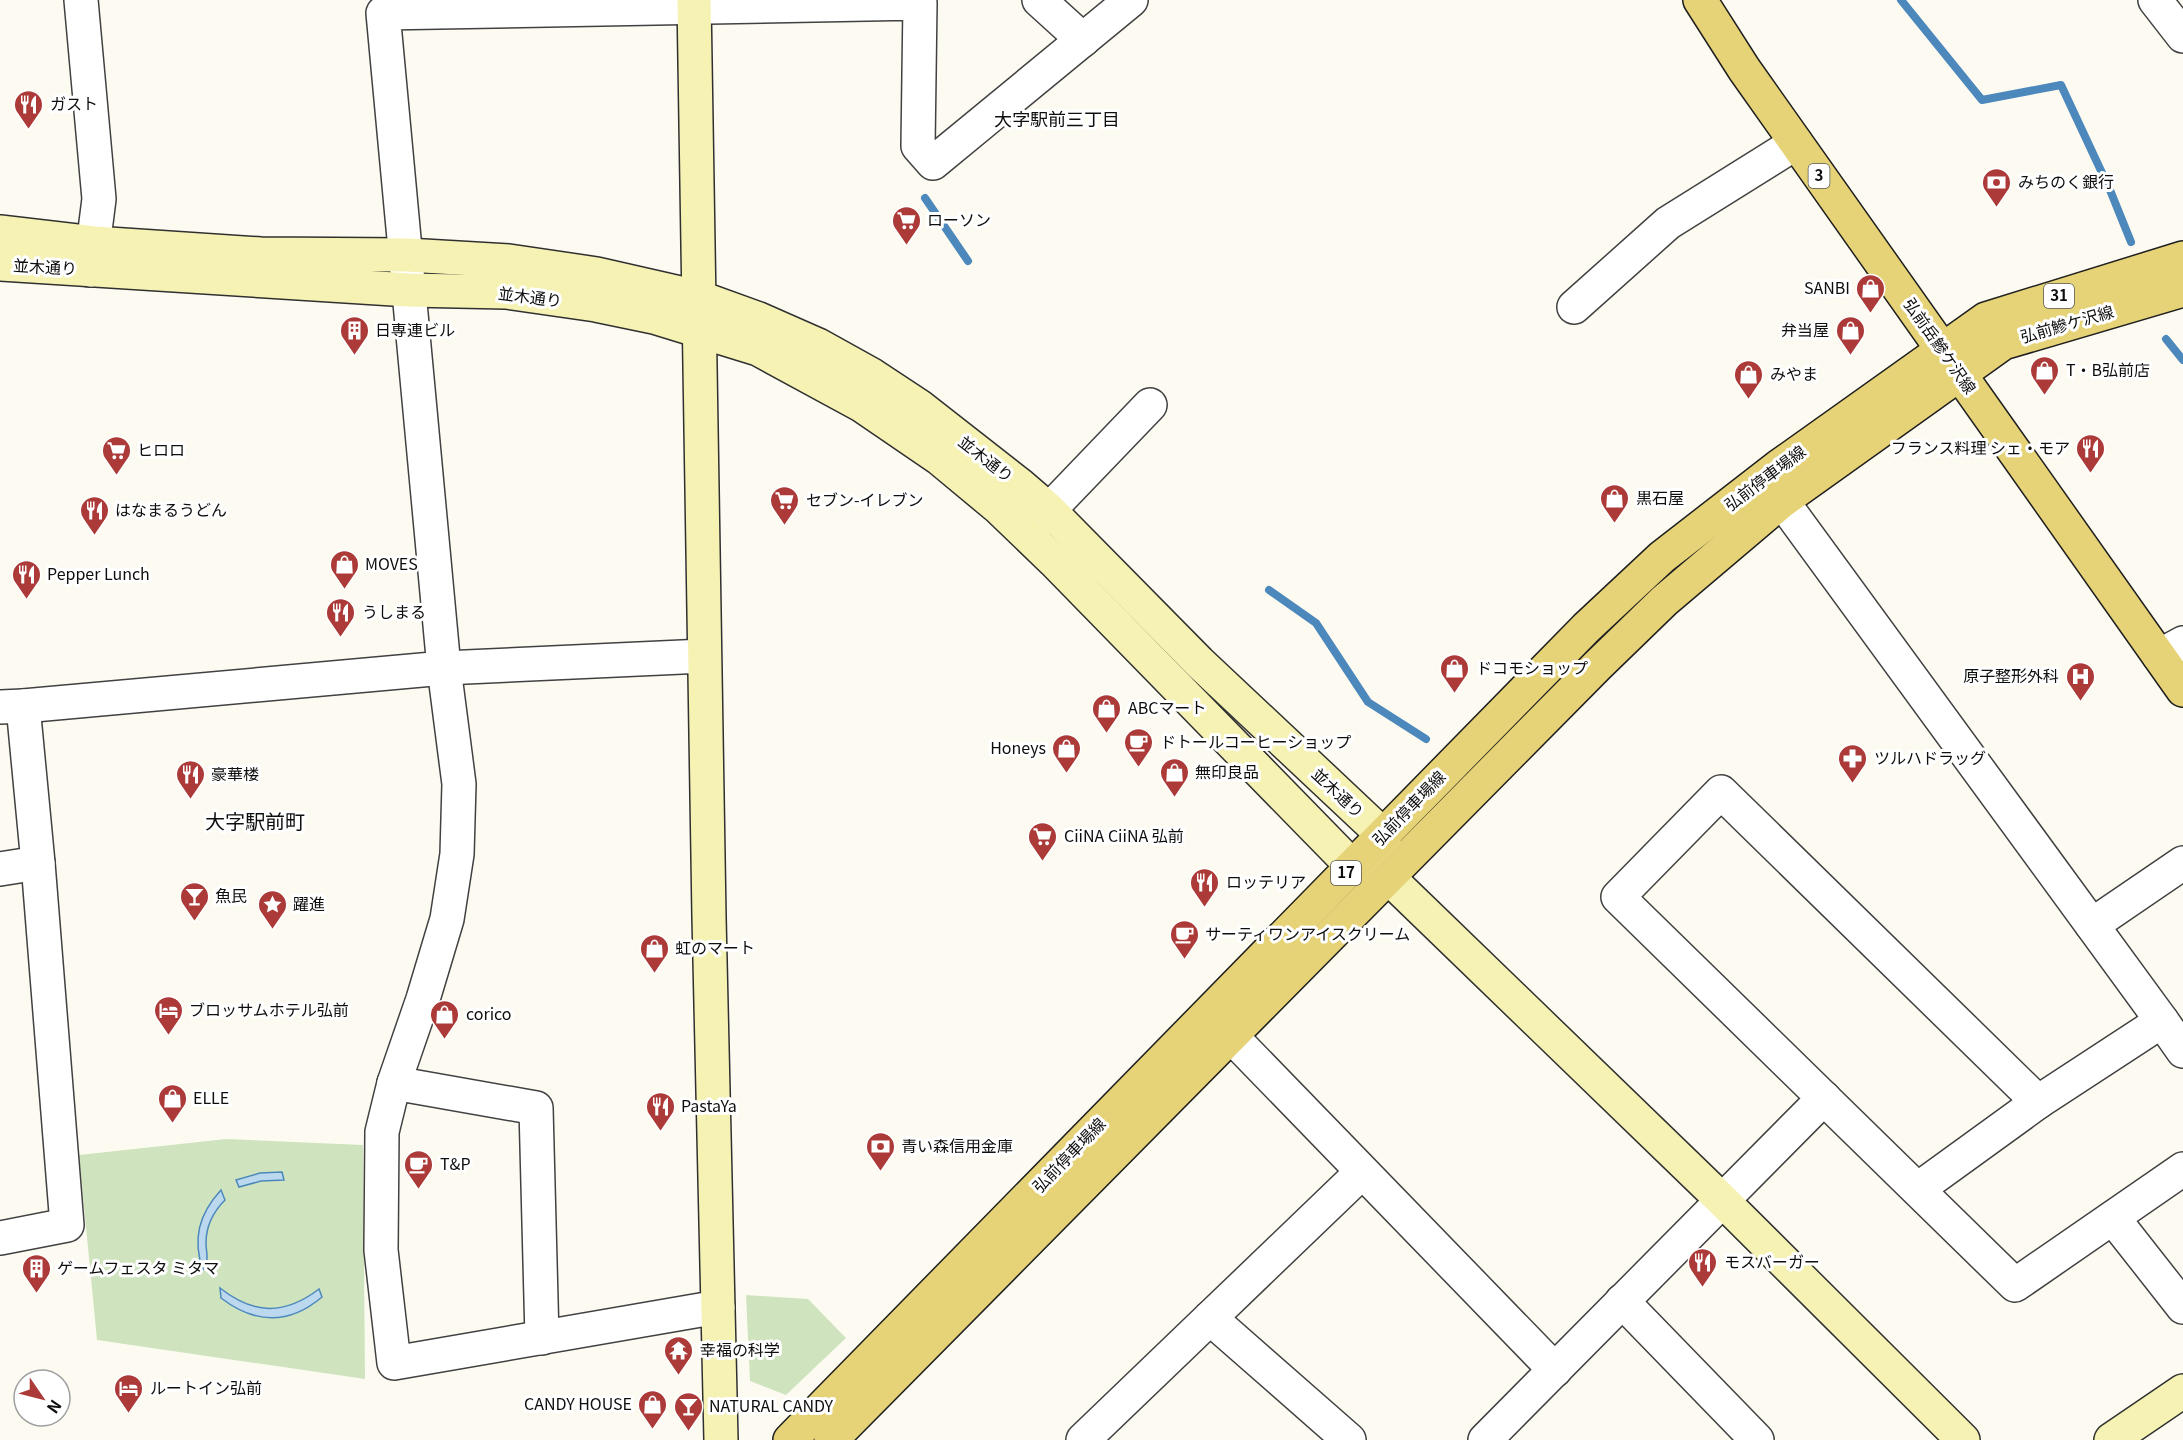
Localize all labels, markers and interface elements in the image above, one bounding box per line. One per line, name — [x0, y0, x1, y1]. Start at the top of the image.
restaurant icon: ガスト — [13, 88, 45, 130]
place label: ガスト — [50, 91, 98, 115]
district label: 大字駅前三丁目 — [994, 105, 1120, 131]
road number: 3 — [1808, 164, 1830, 188]
bank icon: みちのく銀行 — [1981, 166, 2013, 208]
place label: みちのく銀行 — [2018, 169, 2114, 193]
supermarket icon: ローソン — [890, 204, 922, 246]
place label: ローソン — [927, 207, 991, 231]
street label: 並木通り — [12, 252, 78, 280]
shop icon: SANBI — [1855, 272, 1887, 314]
place label: SANBI — [1804, 275, 1850, 299]
street label: 並木通り — [497, 280, 563, 312]
road number: 31 — [2044, 284, 2074, 308]
street label: 弘前岳鰺ケ沢線 — [1899, 293, 1983, 398]
street label: 弘前鰺ケ沢線 — [2017, 298, 2116, 348]
building icon: 日専連ビル — [338, 314, 370, 356]
shop icon: 弁当屋 — [1834, 314, 1866, 356]
place label: 日専連ビル — [375, 317, 455, 341]
place label: 弁当屋 — [1781, 317, 1829, 341]
shop icon: T・B弘前店 — [2029, 354, 2061, 396]
place label: T・B弘前店 — [2066, 357, 2150, 381]
shop icon: みやま — [1733, 358, 1765, 400]
place label: みやま — [1770, 361, 1818, 385]
street label: 並木通り — [954, 429, 1019, 487]
restaurant icon: フランス料理 シェ・モア — [2075, 432, 2107, 474]
supermarket icon: ヒロロ — [100, 434, 132, 476]
place label: フランス料理 シェ・モア — [1891, 435, 2070, 459]
place label: ヒロロ — [137, 437, 185, 461]
street label: 弘前停車場線 — [1719, 439, 1810, 516]
shop icon: 黒石屋 — [1599, 482, 1631, 524]
supermarket icon: セブン-イレブン — [769, 484, 801, 526]
place label: 黒石屋 — [1636, 485, 1684, 509]
place label: セブン-イレブン — [806, 487, 924, 511]
restaurant icon: はなまるうどん — [78, 494, 110, 536]
place label: はなまるうどん — [115, 497, 227, 521]
shop icon: MOVES — [328, 548, 360, 590]
place label: MOVES — [365, 551, 418, 575]
restaurant icon: Pepper Lunch — [10, 558, 42, 600]
place label: Pepper Lunch — [47, 561, 150, 585]
restaurant icon: うしまる — [325, 596, 357, 638]
place label: うしまる — [362, 599, 426, 623]
shop icon: ドコモショップ — [1439, 652, 1471, 694]
place label: ドコモショップ — [1476, 655, 1588, 679]
hospital icon: 原子整形外科 — [2064, 660, 2096, 702]
place label: 原子整形外科 — [1963, 663, 2059, 687]
shop icon: ABCマート — [1091, 692, 1123, 734]
place label: ABCマート — [1128, 695, 1206, 719]
cafe icon: ドトールコーヒーショップ — [1123, 726, 1155, 768]
place label: ドトールコーヒーショップ — [1160, 729, 1351, 753]
shop icon: Honeys — [1051, 732, 1083, 774]
place label: Honeys — [990, 735, 1046, 759]
pharmacy icon: ツルハドラッグ — [1837, 742, 1869, 784]
place label: ツルハドラッグ — [1874, 745, 1986, 769]
shop icon: 無印良品 — [1158, 756, 1190, 798]
restaurant icon: 豪華楼 — [174, 758, 206, 800]
place label: 無印良品 — [1195, 759, 1259, 783]
place label: 豪華楼 — [211, 761, 259, 785]
street label: 並木通り — [1307, 762, 1370, 823]
street label: 弘前停車場線 — [1366, 764, 1450, 850]
district label: 大字駅前町 — [205, 806, 305, 835]
supermarket icon: CiiNA CiiNA 弘前 — [1027, 820, 1059, 862]
place label: CiiNA CiiNA 弘前 — [1064, 823, 1184, 847]
road number: 17 — [1331, 861, 1361, 885]
restaurant icon: ロッテリア — [1189, 866, 1221, 908]
place label: ロッテリア — [1226, 869, 1306, 893]
bar icon: 魚民 — [178, 880, 210, 922]
place label: 魚民 — [215, 883, 247, 907]
place icon: 躍進 — [256, 888, 288, 930]
place label: 躍進 — [293, 891, 325, 915]
cafe icon: サーティワンアイスクリーム — [1168, 918, 1200, 960]
place label: サーティワンアイスクリーム — [1205, 921, 1410, 945]
shop icon: 虹のマート — [638, 932, 670, 974]
place label: 虹のマート — [675, 935, 755, 959]
hotel icon: ブロッサムホテル弘前 — [152, 994, 184, 1036]
place label: ブロッサムホテル弘前 — [189, 997, 349, 1021]
shop icon: corico — [429, 998, 461, 1040]
place label: corico — [466, 1001, 511, 1025]
shop icon: ELLE — [156, 1082, 188, 1124]
place label: ELLE — [193, 1085, 229, 1109]
restaurant icon: PastaYa — [644, 1090, 676, 1132]
place label: PastaYa — [681, 1093, 737, 1117]
street label: 弘前停車場線 — [1026, 1111, 1110, 1197]
bank icon: 青い森信用金庫 — [864, 1130, 896, 1172]
place label: 青い森信用金庫 — [901, 1133, 1013, 1157]
cafe icon: T&P — [403, 1148, 435, 1190]
place label: T&P — [440, 1151, 471, 1175]
restaurant icon: モスバーガー — [1687, 1246, 1719, 1288]
place label: モスバーガー — [1724, 1249, 1820, 1273]
building icon: ゲームフェスタ ミタマ — [20, 1252, 52, 1294]
place label: ゲームフェスタ ミタマ — [57, 1255, 219, 1279]
temple icon: 幸福の科学 — [663, 1334, 695, 1376]
place label: 幸福の科学 — [700, 1337, 780, 1361]
north arrow — [12, 1368, 72, 1428]
hotel icon: ルートイン弘前 — [113, 1372, 145, 1414]
place label: ルートイン弘前 — [150, 1375, 262, 1399]
shop icon: CANDY HOUSE — [637, 1388, 669, 1430]
bar icon: NATURAL CANDY — [672, 1390, 704, 1432]
place label: CANDY HOUSE — [524, 1391, 632, 1415]
place label: NATURAL CANDY — [709, 1393, 834, 1417]
text: N — [42, 1395, 68, 1419]

